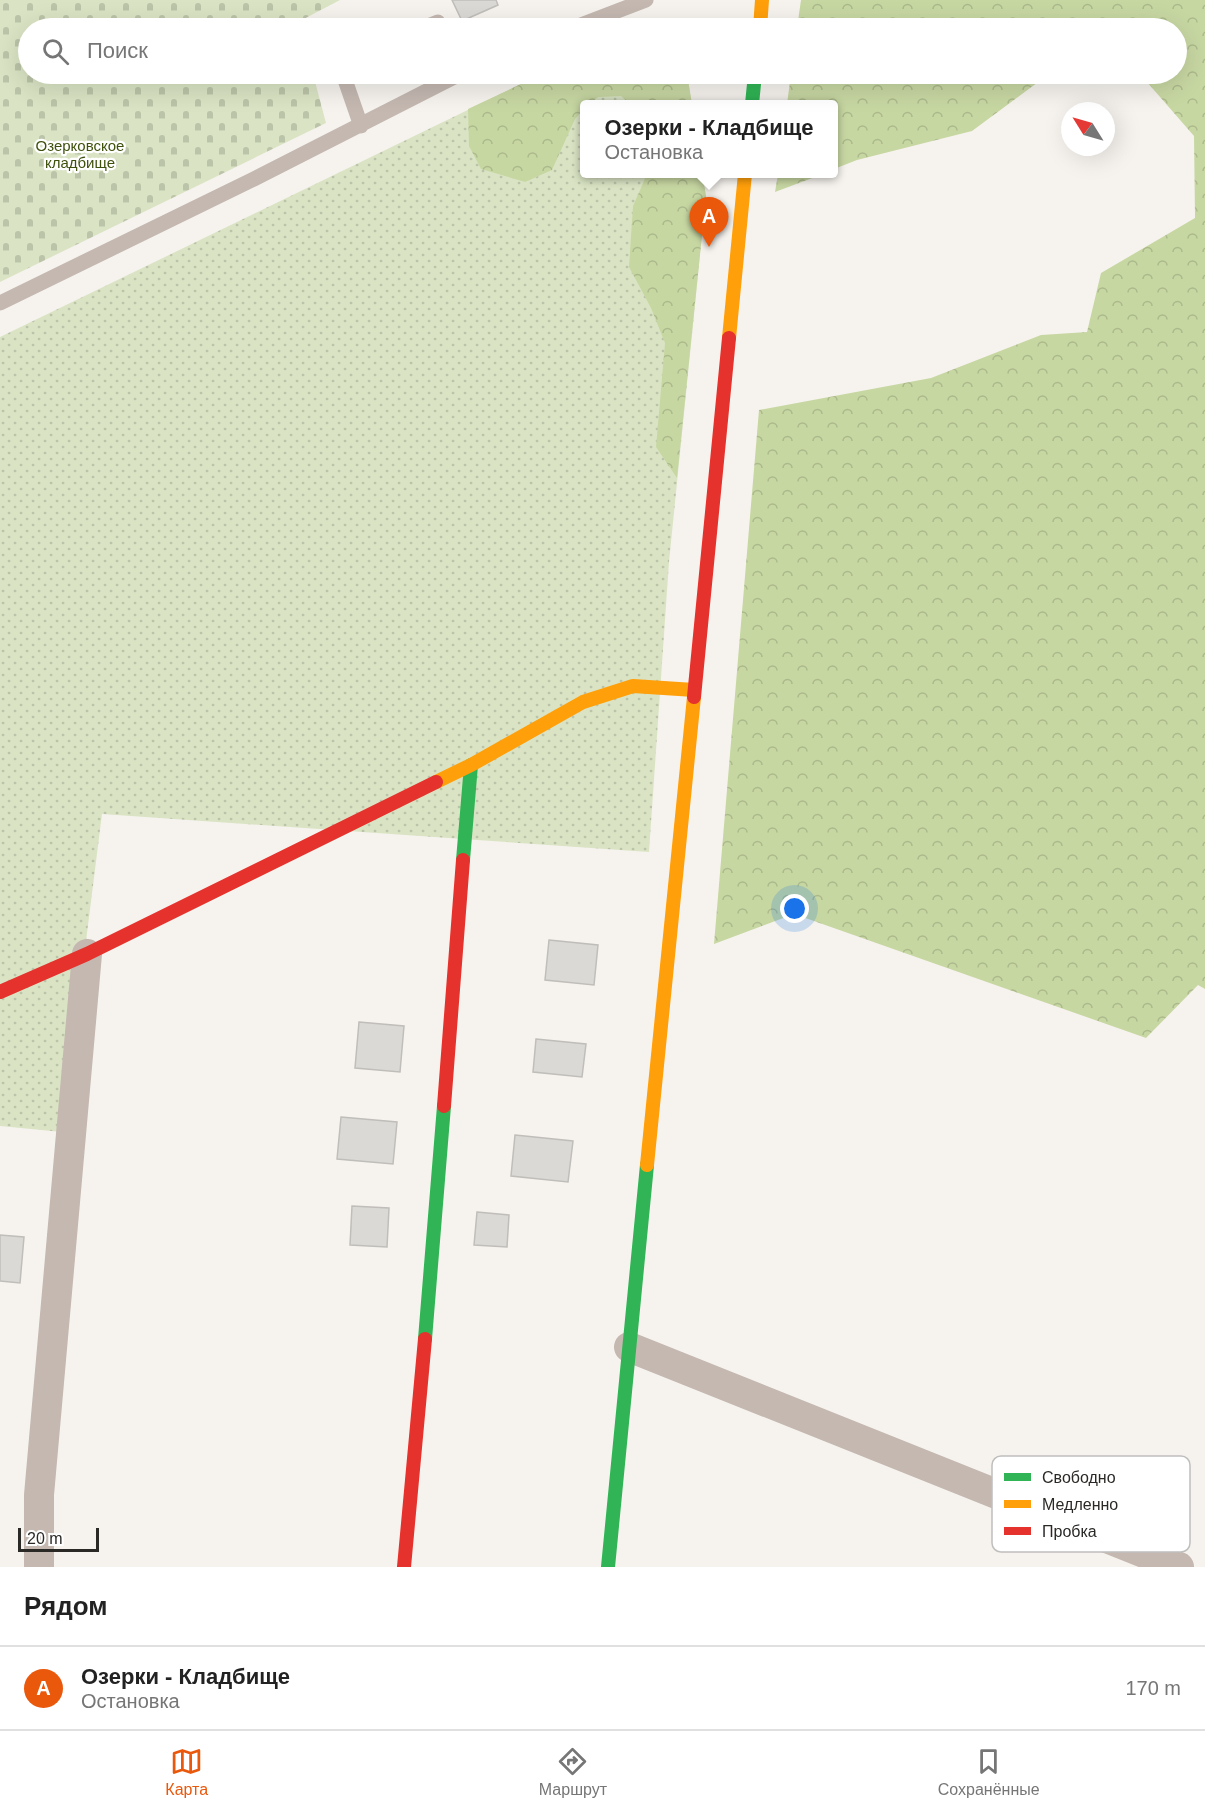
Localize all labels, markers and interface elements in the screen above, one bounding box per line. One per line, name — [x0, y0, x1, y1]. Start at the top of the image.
search box — [18, 18, 1187, 84]
icon: search — [39, 35, 72, 68]
text: Поиск — [87, 38, 148, 63]
popup — [580, 100, 838, 178]
north arrow — [1061, 102, 1115, 156]
text: Озерки - Кладбище — [604, 115, 814, 140]
park label: Озерковское кладбище — [36, 137, 124, 171]
text: Остановка — [604, 141, 703, 163]
pin: A — [690, 198, 728, 247]
your location — [780, 894, 809, 923]
legend — [992, 1456, 1190, 1552]
text: Свободно — [1042, 1469, 1116, 1486]
text: Медленно — [1042, 1496, 1118, 1513]
text: Пробка — [1042, 1523, 1097, 1540]
scale bar — [18, 1525, 99, 1552]
text: 20 m — [27, 1530, 63, 1547]
text: Рядом — [24, 1591, 107, 1621]
text: Озерки - Кладбище — [81, 1664, 290, 1689]
text: A — [36, 1677, 51, 1699]
text: 170 m — [1125, 1677, 1181, 1699]
text: Остановка — [81, 1690, 180, 1712]
tab: Карта — [165, 1745, 208, 1799]
tab: Маршрут — [539, 1745, 607, 1799]
tab: Сохранённые — [938, 1745, 1040, 1799]

